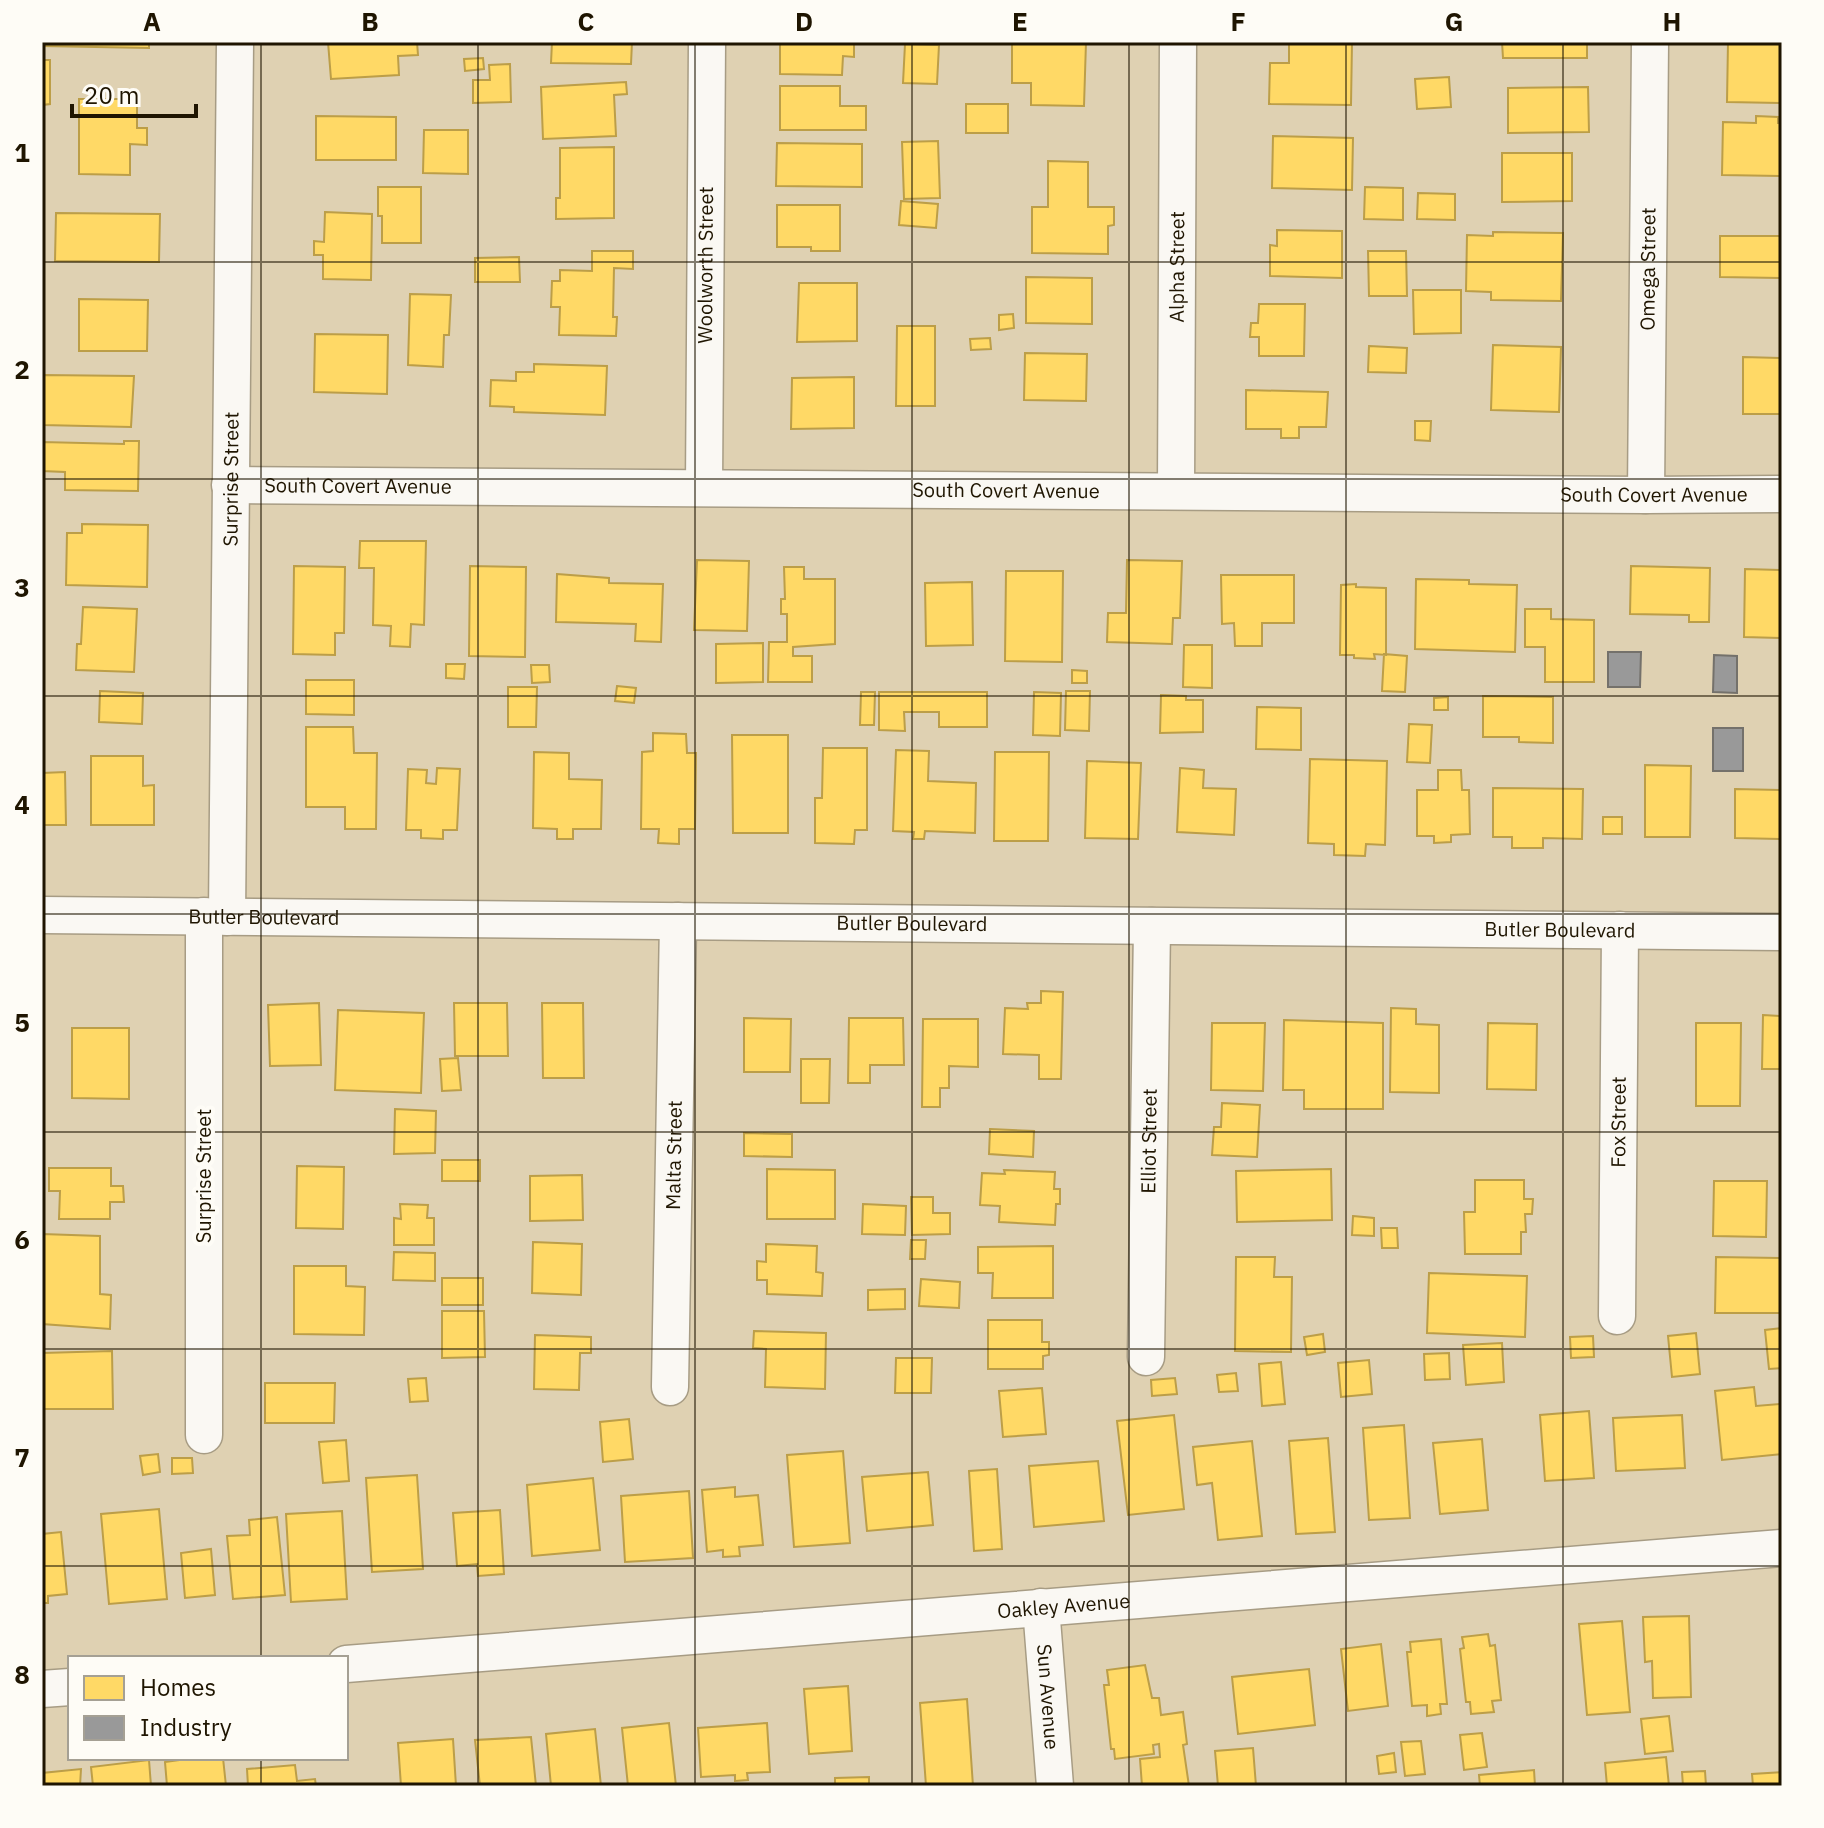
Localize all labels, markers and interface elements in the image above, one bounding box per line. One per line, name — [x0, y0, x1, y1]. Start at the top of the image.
text: A — [143, 4, 161, 38]
text: B — [361, 4, 379, 38]
text: C — [578, 4, 595, 38]
text: D — [795, 4, 813, 38]
text: E — [1012, 4, 1028, 38]
text: F — [1230, 4, 1246, 38]
text: G — [1445, 4, 1463, 38]
text: H — [1663, 4, 1681, 38]
scale bar — [72, 68, 196, 118]
text: 20 m — [84, 79, 139, 111]
text: 1 — [14, 135, 30, 169]
street label: Woolworth Street — [691, 186, 719, 344]
street label: Omega Street — [1633, 207, 1662, 331]
street label: Alpha Street — [1163, 211, 1190, 323]
text: 2 — [14, 352, 30, 386]
street label: Surprise Street — [216, 412, 245, 546]
street label: South Covert Avenue — [264, 471, 452, 500]
street label: South Covert Avenue — [912, 476, 1100, 504]
street label: South Covert Avenue — [1560, 480, 1748, 508]
text: 3 — [14, 570, 30, 604]
text: 4 — [14, 787, 30, 821]
street label: Butler Boulevard — [188, 902, 340, 931]
street label: Butler Boulevard — [836, 909, 988, 937]
street label: Butler Boulevard — [1484, 915, 1636, 944]
text: 5 — [14, 1005, 30, 1039]
street label: Fox Street — [1604, 1076, 1632, 1168]
street label: Elliot Street — [1134, 1088, 1163, 1194]
street label: Malta Street — [659, 1100, 688, 1210]
street label: Surprise Street — [190, 1109, 217, 1243]
text: 6 — [14, 1222, 30, 1256]
text: 7 — [14, 1440, 30, 1474]
street label: Oakley Avenue — [996, 1587, 1131, 1624]
street label: Sun Avenue — [1031, 1643, 1066, 1751]
legend — [68, 1656, 348, 1760]
text: 8 — [14, 1657, 30, 1691]
text: Homes — [140, 1671, 216, 1703]
text: Industry — [140, 1711, 232, 1743]

